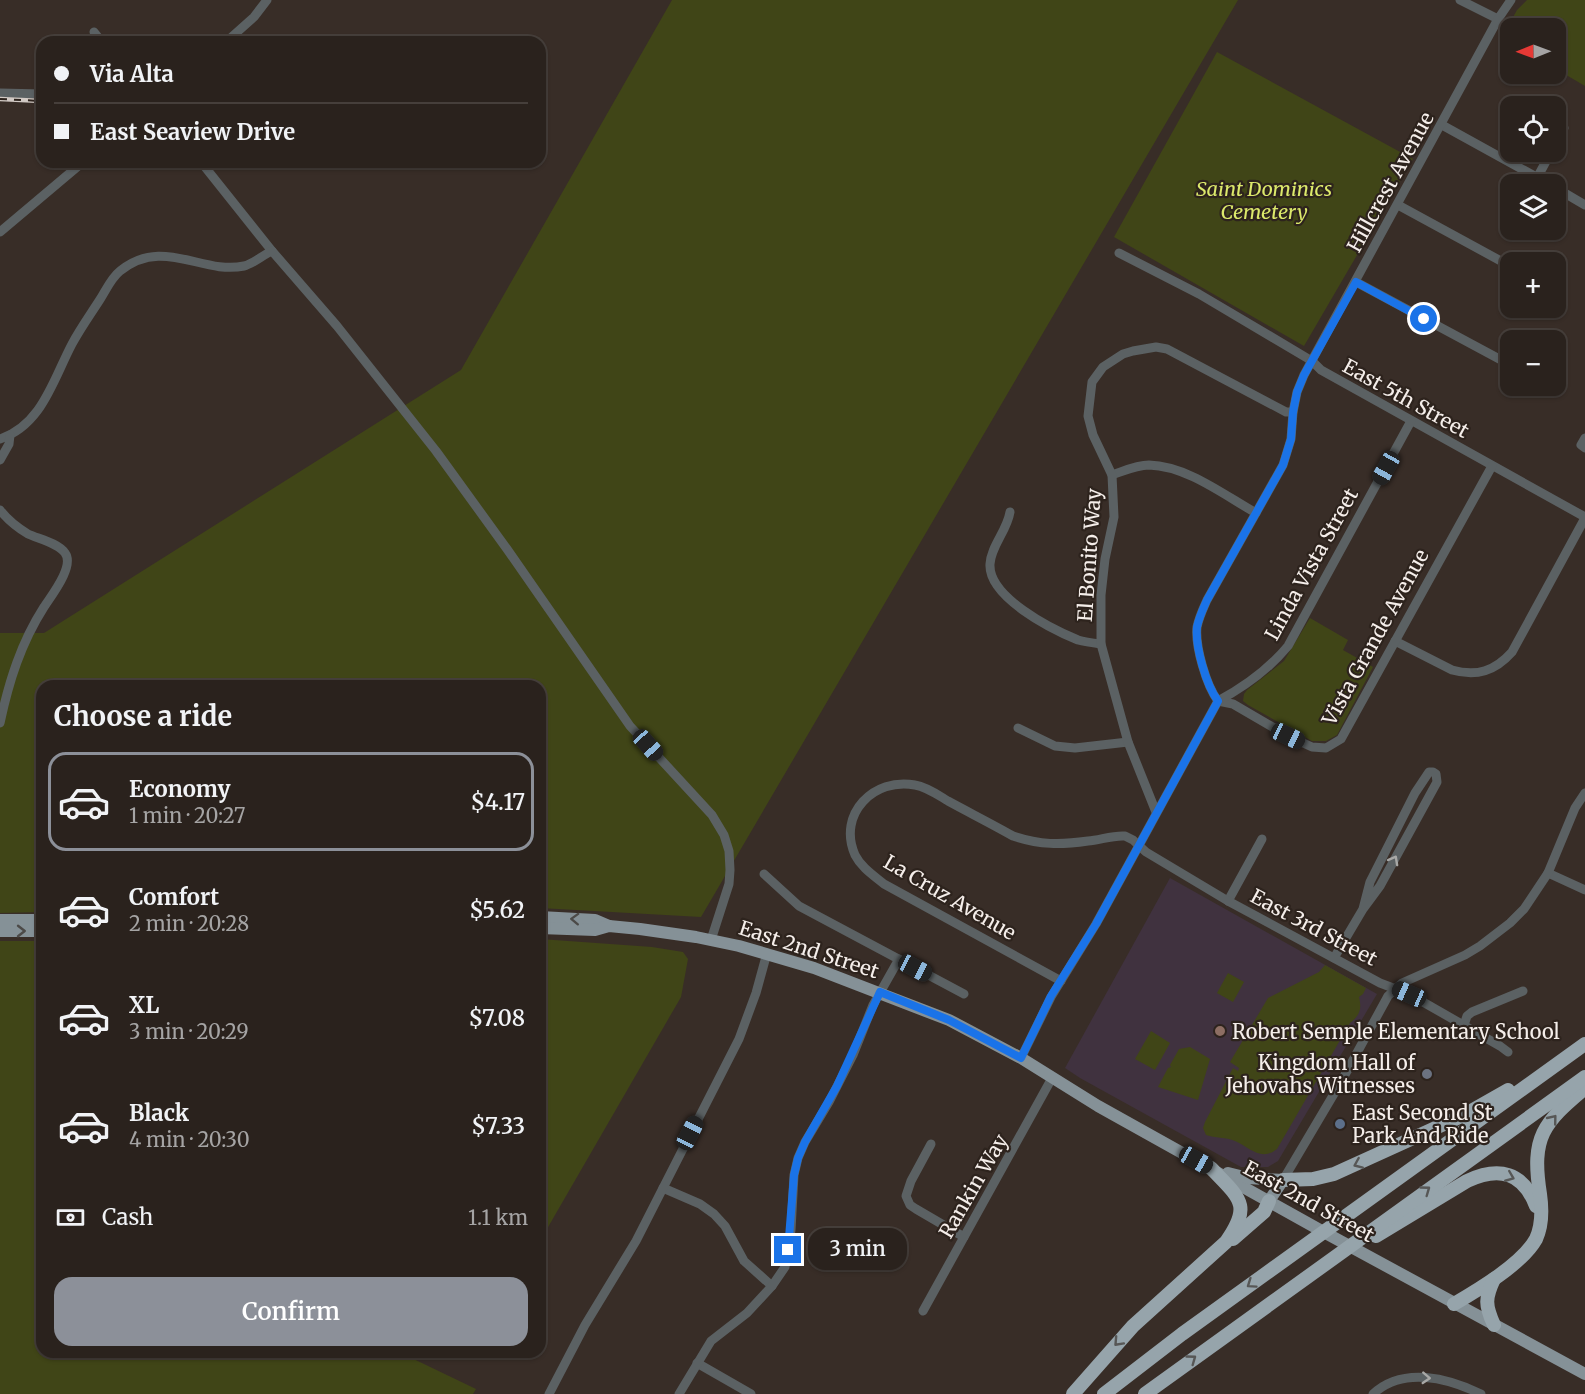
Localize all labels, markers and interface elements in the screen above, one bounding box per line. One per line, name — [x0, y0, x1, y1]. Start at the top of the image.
north arrow — [1500, 18, 1566, 84]
map controls — [1500, 18, 1566, 396]
text: Via Alta — [90, 60, 174, 88]
button: locate — [1500, 96, 1566, 162]
street label: Hillcrest Avenue — [1341, 108, 1439, 256]
text: East Seaview Drive — [90, 118, 295, 146]
button: layers — [1500, 174, 1566, 240]
park label: Saint Dominics Cemetery — [1196, 176, 1332, 224]
button: + — [1500, 252, 1566, 318]
route start — [1410, 305, 1437, 332]
button: − — [1500, 330, 1566, 396]
street label: East 5th Street — [1339, 353, 1474, 443]
car — [1369, 448, 1403, 488]
street label: Linda Vista Street — [1259, 484, 1363, 644]
street label: El Bonito Way — [1072, 487, 1106, 623]
street label: Vista Grande Avenue — [1316, 545, 1434, 730]
text: Choose a ride — [54, 699, 232, 733]
car — [1268, 720, 1308, 752]
car — [629, 726, 667, 764]
icon: car — [57, 775, 111, 829]
text: Economy — [129, 775, 230, 803]
text: $4.17 — [470, 788, 525, 816]
text: 1 min · 20:27 — [129, 803, 245, 828]
street label: La Cruz Avenue — [879, 849, 1021, 945]
one-way arrow — [1387, 856, 1398, 866]
icon: car — [57, 883, 111, 937]
text: Comfort — [129, 883, 219, 911]
street label: East 3rd Street — [1246, 883, 1382, 971]
text: $5.62 — [469, 896, 525, 924]
text: 2 min · 20:28 — [129, 911, 249, 936]
one-way arrow — [571, 912, 580, 925]
street label: East 2nd Street — [736, 915, 882, 983]
one-way arrow — [17, 925, 26, 937]
car — [895, 952, 935, 984]
car — [1389, 978, 1429, 1010]
icon: car — [57, 991, 111, 1045]
text: XL — [129, 991, 159, 1019]
text: $7.08 — [468, 1004, 525, 1032]
text: 3 min · 20:29 — [129, 1019, 249, 1044]
place label: Robert Semple Elementary School — [1232, 1019, 1560, 1044]
marker: Robert Semple Elementary School — [1213, 1024, 1227, 1038]
place label: Kingdom Hall of Jehovahs Witnesses — [1224, 1050, 1416, 1098]
marker: Kingdom Hall of Jehovahs Witnesses — [1420, 1067, 1434, 1081]
icon: car — [57, 1099, 111, 1153]
text: Black — [129, 1099, 189, 1127]
place label: East Second St Park And Ride — [1352, 1100, 1493, 1148]
text: $7.33 — [471, 1112, 525, 1140]
car — [674, 1113, 706, 1153]
one-way arrow — [1545, 1115, 1556, 1126]
marker: East Second St Park And Ride — [1333, 1117, 1347, 1131]
text: 4 min · 20:30 — [129, 1127, 250, 1152]
street label: Rankin Way — [933, 1129, 1013, 1243]
car — [1176, 1143, 1216, 1177]
street label: East 2nd Street — [1239, 1155, 1379, 1247]
one-way arrow — [1353, 1157, 1364, 1169]
one-way arrow — [1504, 1170, 1515, 1182]
one-way arrow — [1420, 1187, 1431, 1198]
icon: cash — [54, 1201, 87, 1234]
text: Cash — [102, 1203, 153, 1231]
text: 1.1 km — [468, 1205, 528, 1230]
callout: 3 min — [809, 1229, 908, 1271]
route end — [774, 1236, 801, 1263]
text: 3 min — [829, 1236, 886, 1261]
button: Confirm — [54, 1277, 528, 1346]
one-way arrow — [1246, 1277, 1257, 1288]
one-way arrow — [1114, 1335, 1125, 1346]
one-way arrow — [1185, 1355, 1196, 1366]
one-way arrow — [1422, 1372, 1431, 1385]

